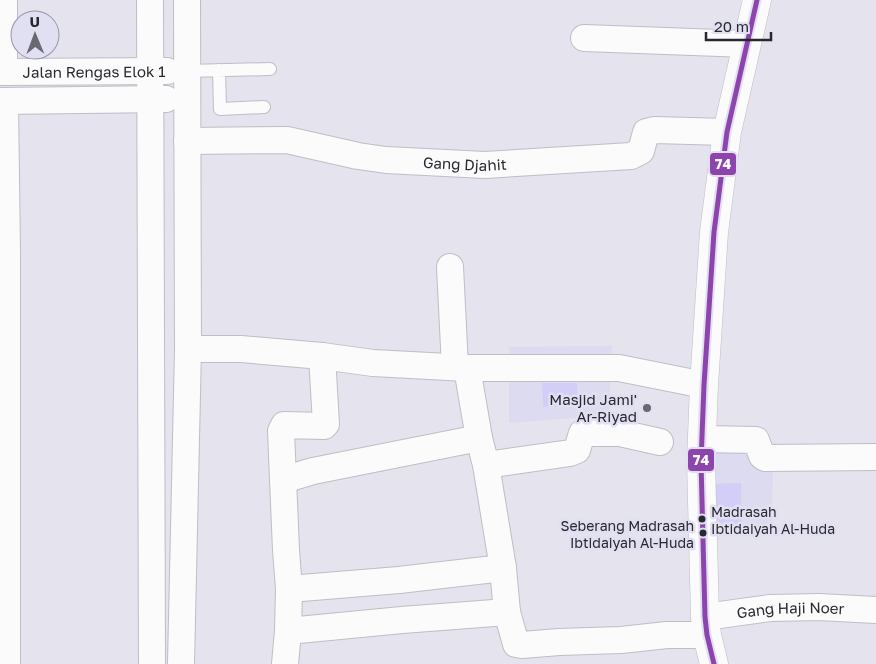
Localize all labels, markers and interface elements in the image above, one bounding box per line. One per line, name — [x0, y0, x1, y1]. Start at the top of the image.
north arrow — [10, 10, 60, 60]
scale bar — [706, 10, 771, 42]
text: U — [29, 13, 40, 30]
text: 20 m — [714, 17, 749, 35]
street label: Jalan Rengas Elok 1 — [22, 62, 166, 81]
line badge: 74 — [709, 152, 737, 176]
street label: Gang Djahit — [423, 153, 507, 174]
text: 74 — [715, 155, 731, 172]
place label: Masjid Jami' Ar-Riyad — [549, 390, 637, 425]
marker: Masjid Jami' Ar-Riyad — [641, 402, 653, 414]
line badge: 74 — [687, 448, 715, 472]
text: 74 — [693, 451, 709, 468]
place label: Madrasah Ibtidaiyah Al-Huda — [711, 503, 835, 537]
marker: Madrasah Ibtidaiyah Al-Huda — [697, 514, 707, 524]
place label: Seberang Madrasah Ibtidaiyah Al-Huda — [561, 517, 694, 551]
marker: Seberang Madrasah Ibtidaiyah Al-Huda — [698, 528, 708, 538]
street label: Gang Haji Noer — [735, 598, 845, 622]

